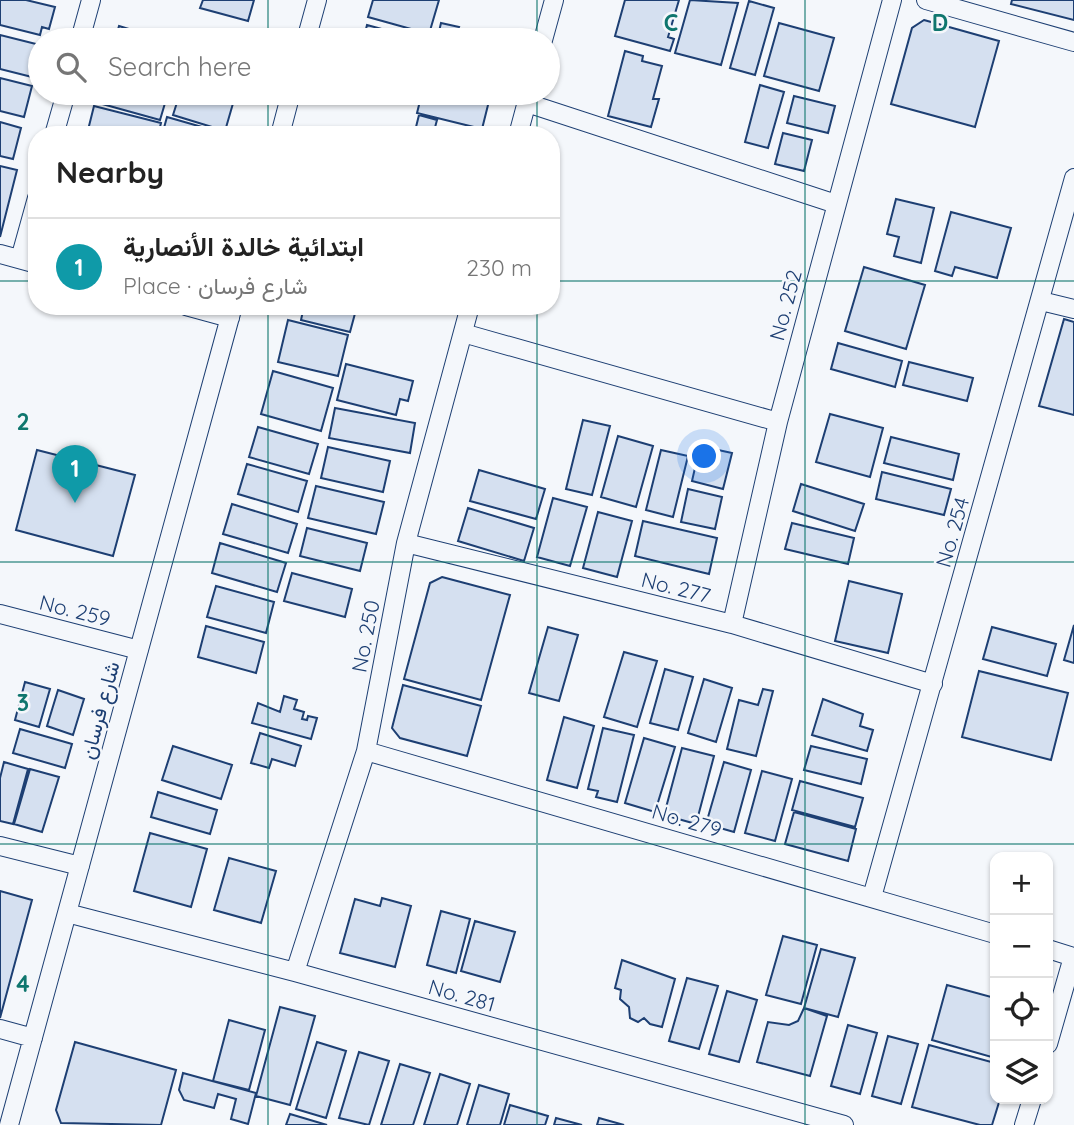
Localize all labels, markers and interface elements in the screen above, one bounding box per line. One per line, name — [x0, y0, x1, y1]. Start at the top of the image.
text: C — [664, 8, 678, 37]
text: D — [932, 8, 948, 37]
search box — [28, 28, 560, 105]
icon: search — [52, 48, 90, 86]
text: Search here — [108, 50, 252, 83]
text: Nearby — [56, 153, 164, 191]
text: ابتدائية خالدة الأنصارية — [123, 230, 364, 263]
text: 1 — [75, 253, 83, 282]
text: 230 m — [466, 253, 532, 282]
street label: No. 252 — [763, 267, 807, 343]
text: Place · شارع فرسان — [123, 271, 308, 300]
text: 2 — [16, 407, 30, 436]
your location — [687, 439, 721, 473]
pin: 1 — [52, 445, 98, 503]
street label: No. 254 — [930, 494, 974, 570]
street label: No. 277 — [639, 566, 713, 608]
street label: No. 259 — [37, 589, 113, 631]
street label: No. 250 — [345, 598, 385, 674]
street label: شارع فرسان — [73, 658, 126, 762]
text: 3 — [17, 688, 29, 717]
street label: No. 279 — [649, 798, 725, 842]
map controls — [990, 852, 1053, 1104]
button: + — [990, 852, 1053, 915]
button: − — [990, 915, 1053, 978]
text: 4 — [16, 969, 30, 998]
street label: No. 281 — [426, 973, 498, 1017]
button: locate — [990, 978, 1053, 1041]
button: layers — [990, 1041, 1053, 1104]

